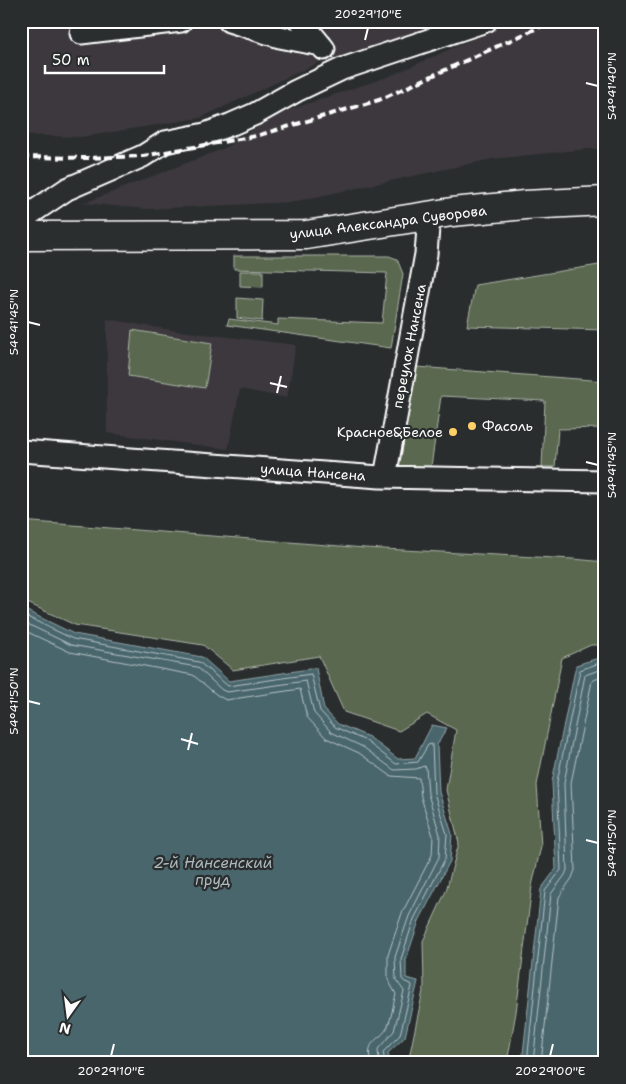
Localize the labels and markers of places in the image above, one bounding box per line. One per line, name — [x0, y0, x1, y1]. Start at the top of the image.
place label: Фасоль — [482, 417, 533, 435]
marker: Фасоль — [466, 420, 478, 432]
place label: Красное&Белое — [337, 423, 443, 441]
marker: Красное&Белое — [447, 426, 459, 438]

